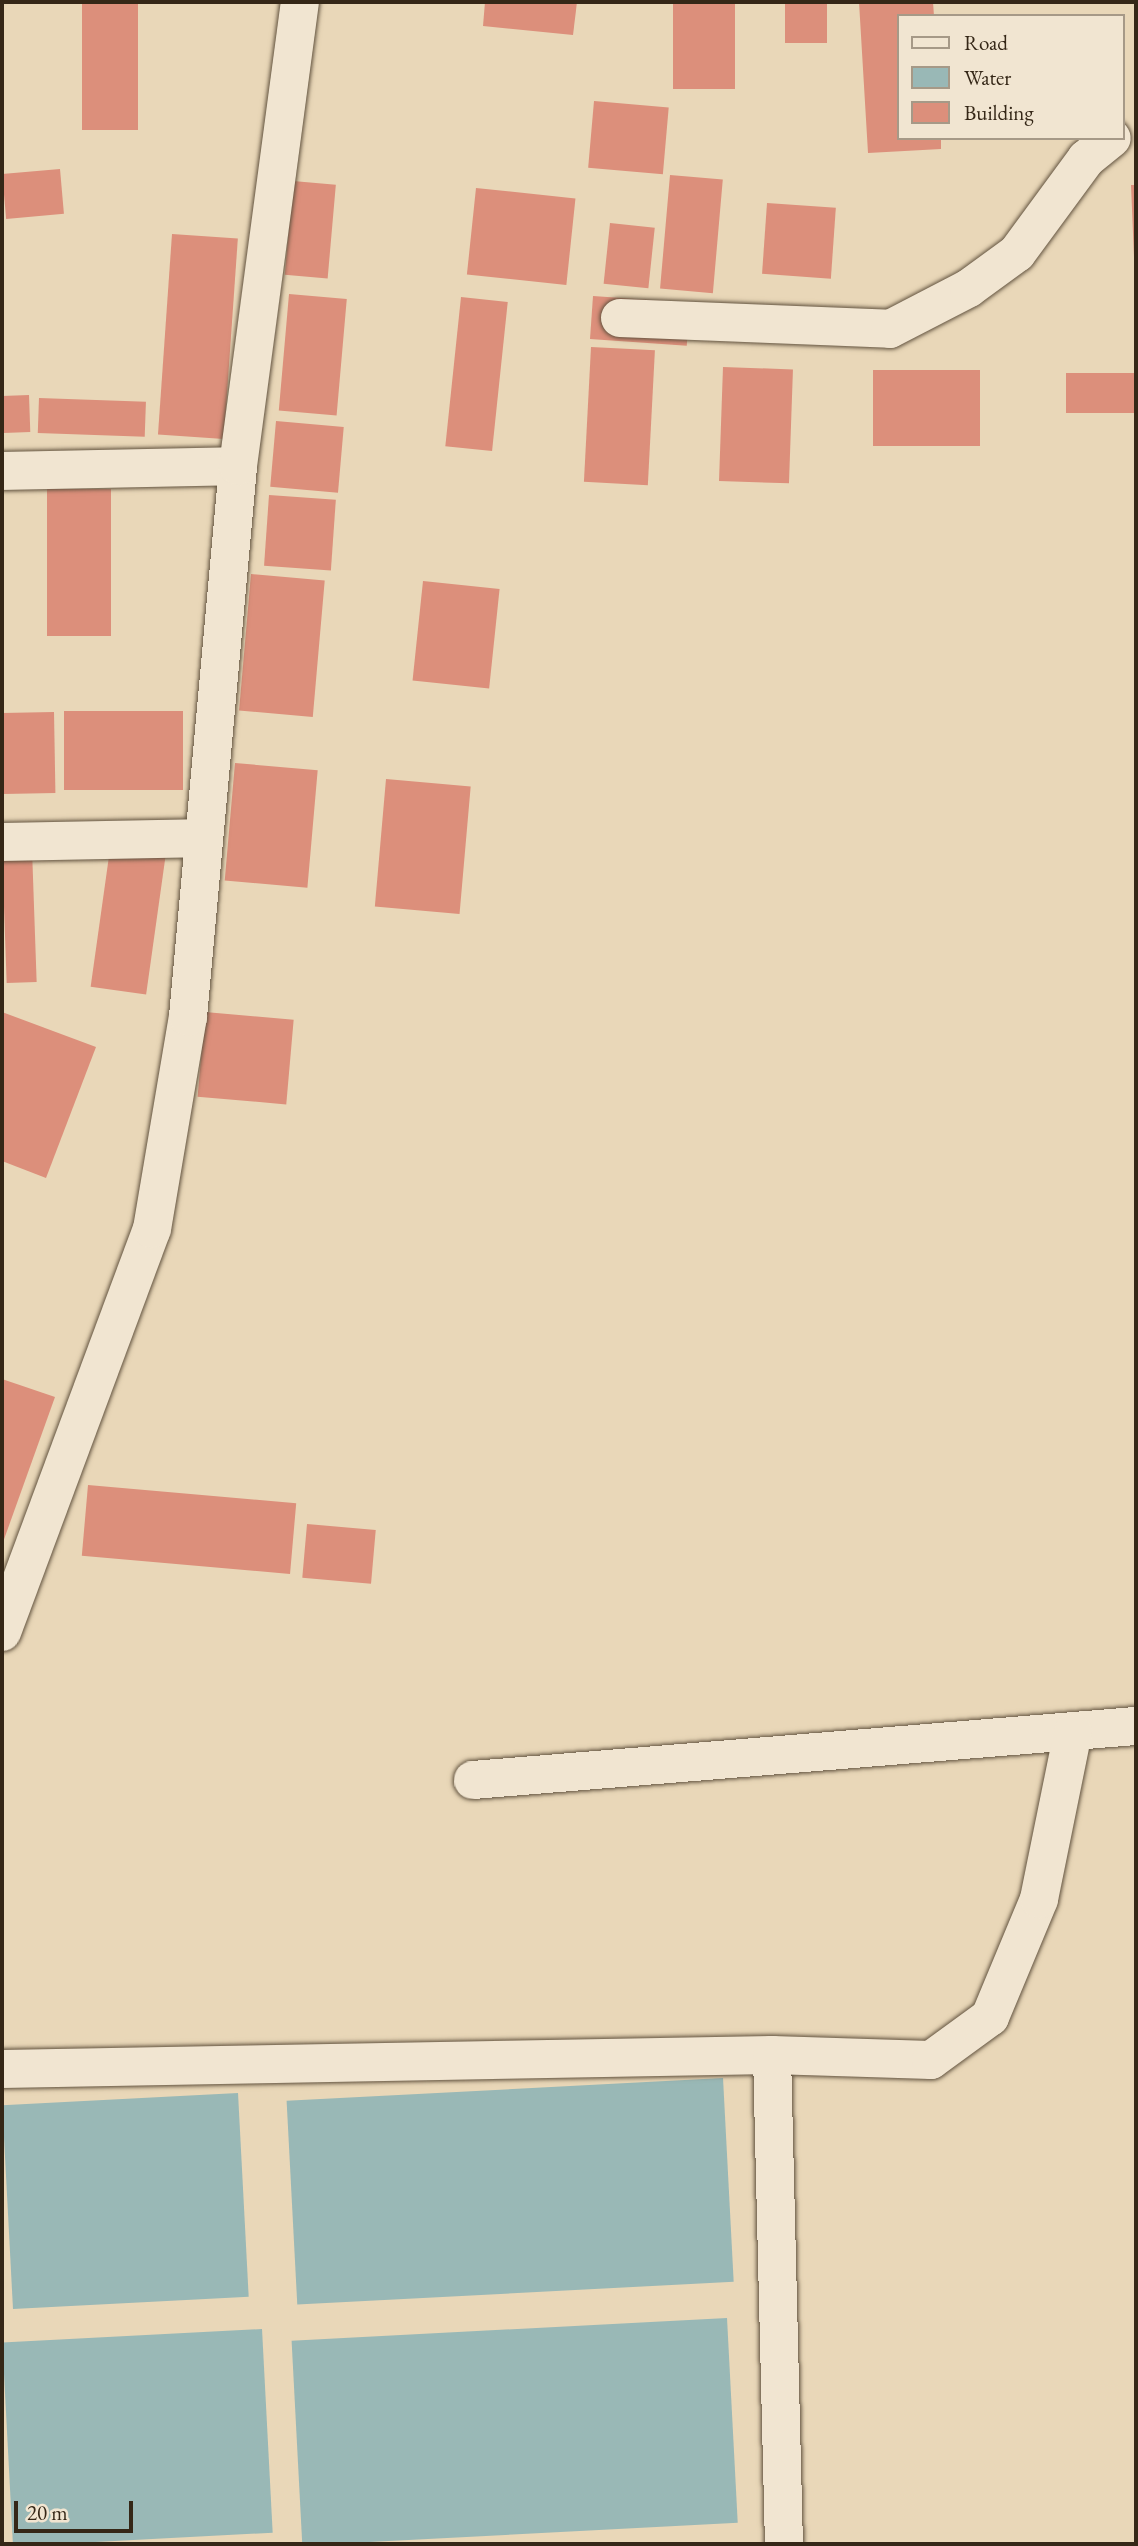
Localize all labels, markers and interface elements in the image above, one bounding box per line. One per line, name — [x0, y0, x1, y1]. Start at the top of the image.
legend — [897, 14, 1124, 140]
text: Road — [964, 29, 1008, 56]
text: Water — [964, 64, 1011, 91]
text: Building — [964, 99, 1034, 126]
scale bar — [18, 2486, 136, 2530]
text: 20 m — [27, 2499, 68, 2526]

